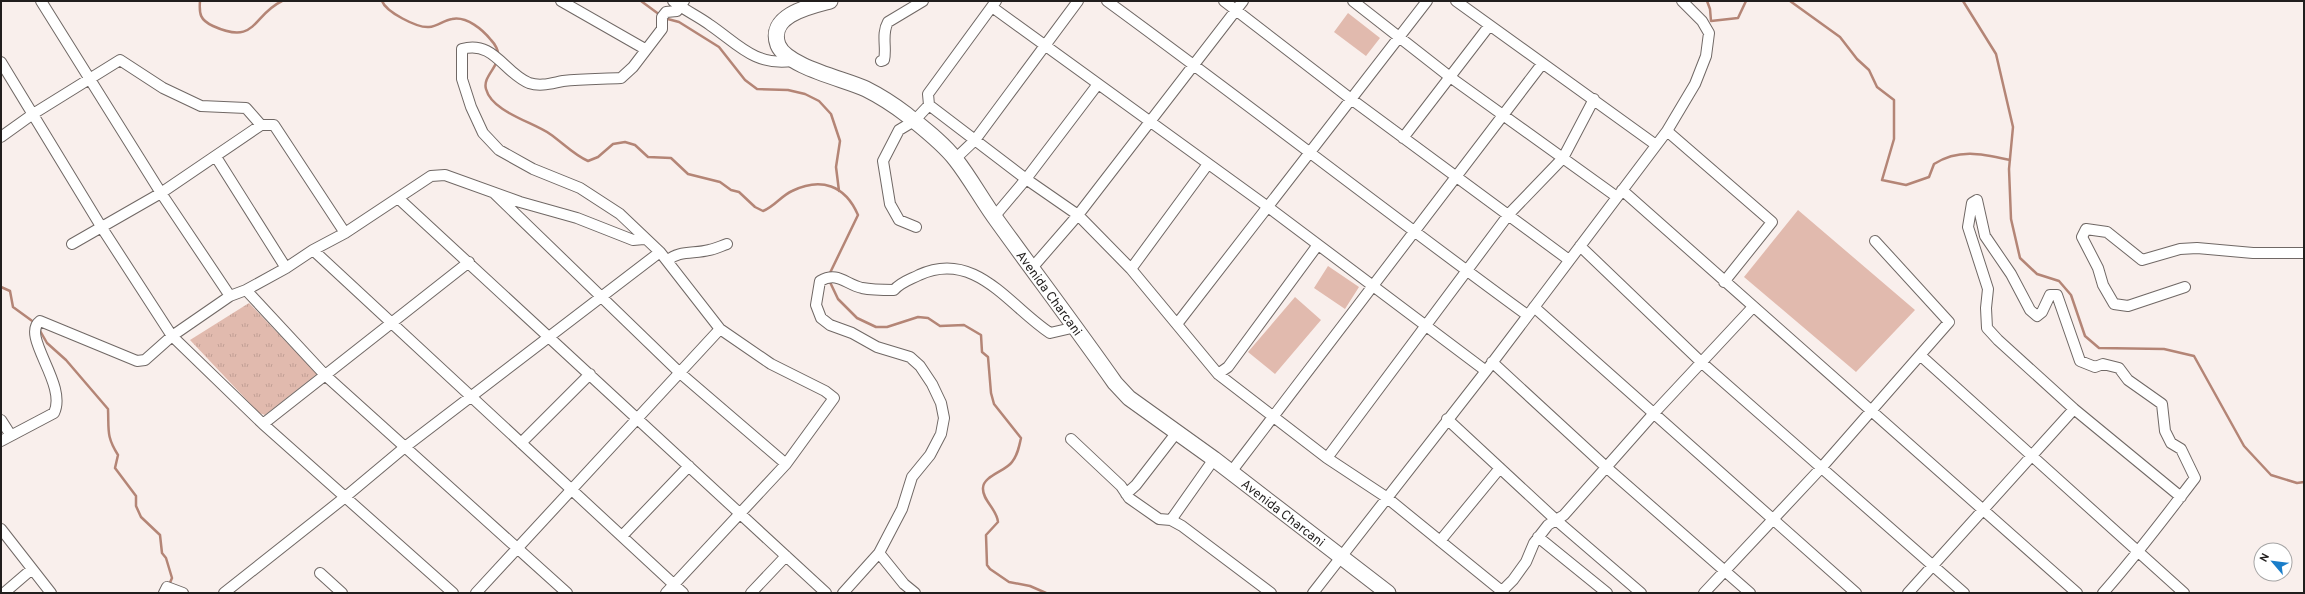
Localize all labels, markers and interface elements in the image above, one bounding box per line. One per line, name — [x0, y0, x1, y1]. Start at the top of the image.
street label: Avenida Charcani — [1012, 249, 1085, 340]
street label: Avenida Charcani — [1237, 477, 1327, 551]
north arrow — [2253, 542, 2293, 582]
text: N — [2257, 551, 2273, 565]

